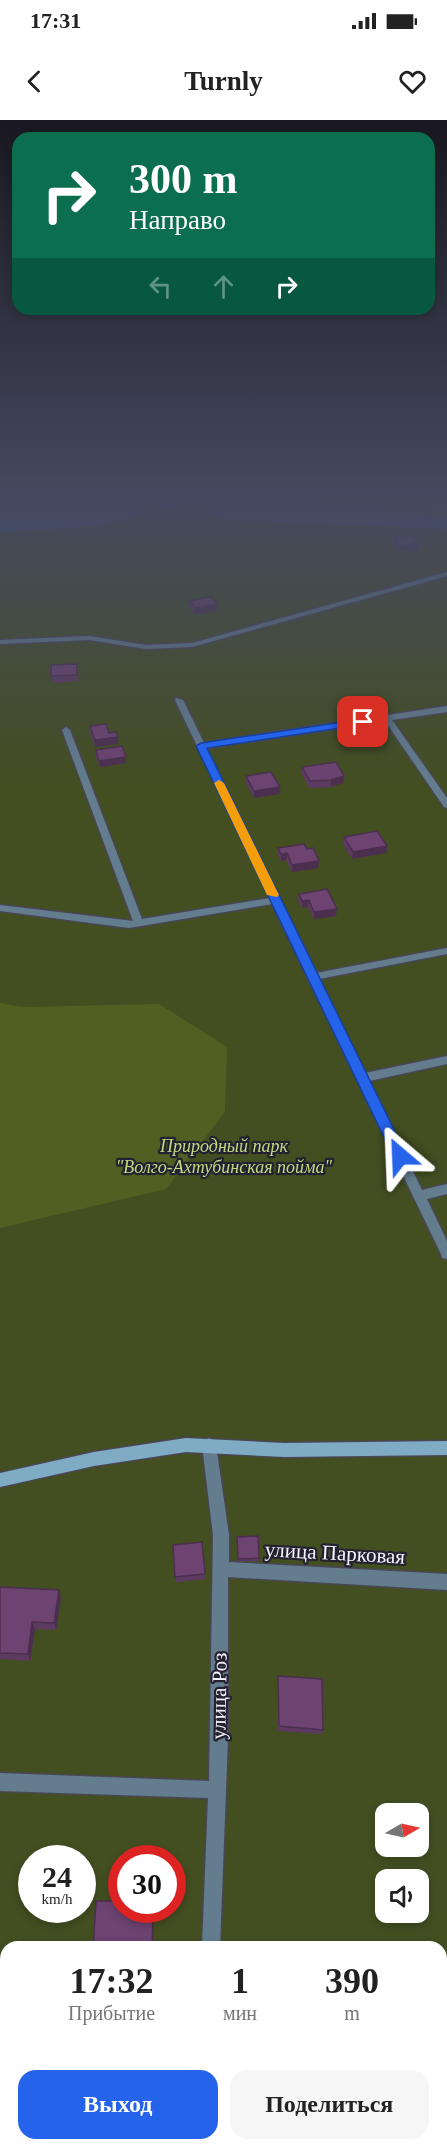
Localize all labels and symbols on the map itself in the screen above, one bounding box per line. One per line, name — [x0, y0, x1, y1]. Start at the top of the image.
pin — [337, 696, 388, 747]
position arrow — [368, 1124, 432, 1188]
park label: Природный парк "Волго-Ахтубинская пойма" — [116, 1136, 333, 1177]
street label: улица Парковая — [264, 1537, 406, 1569]
street label: улица Роз — [206, 1652, 232, 1740]
north arrow — [375, 1803, 429, 1857]
speed limit sign: 30 — [108, 1845, 186, 1923]

